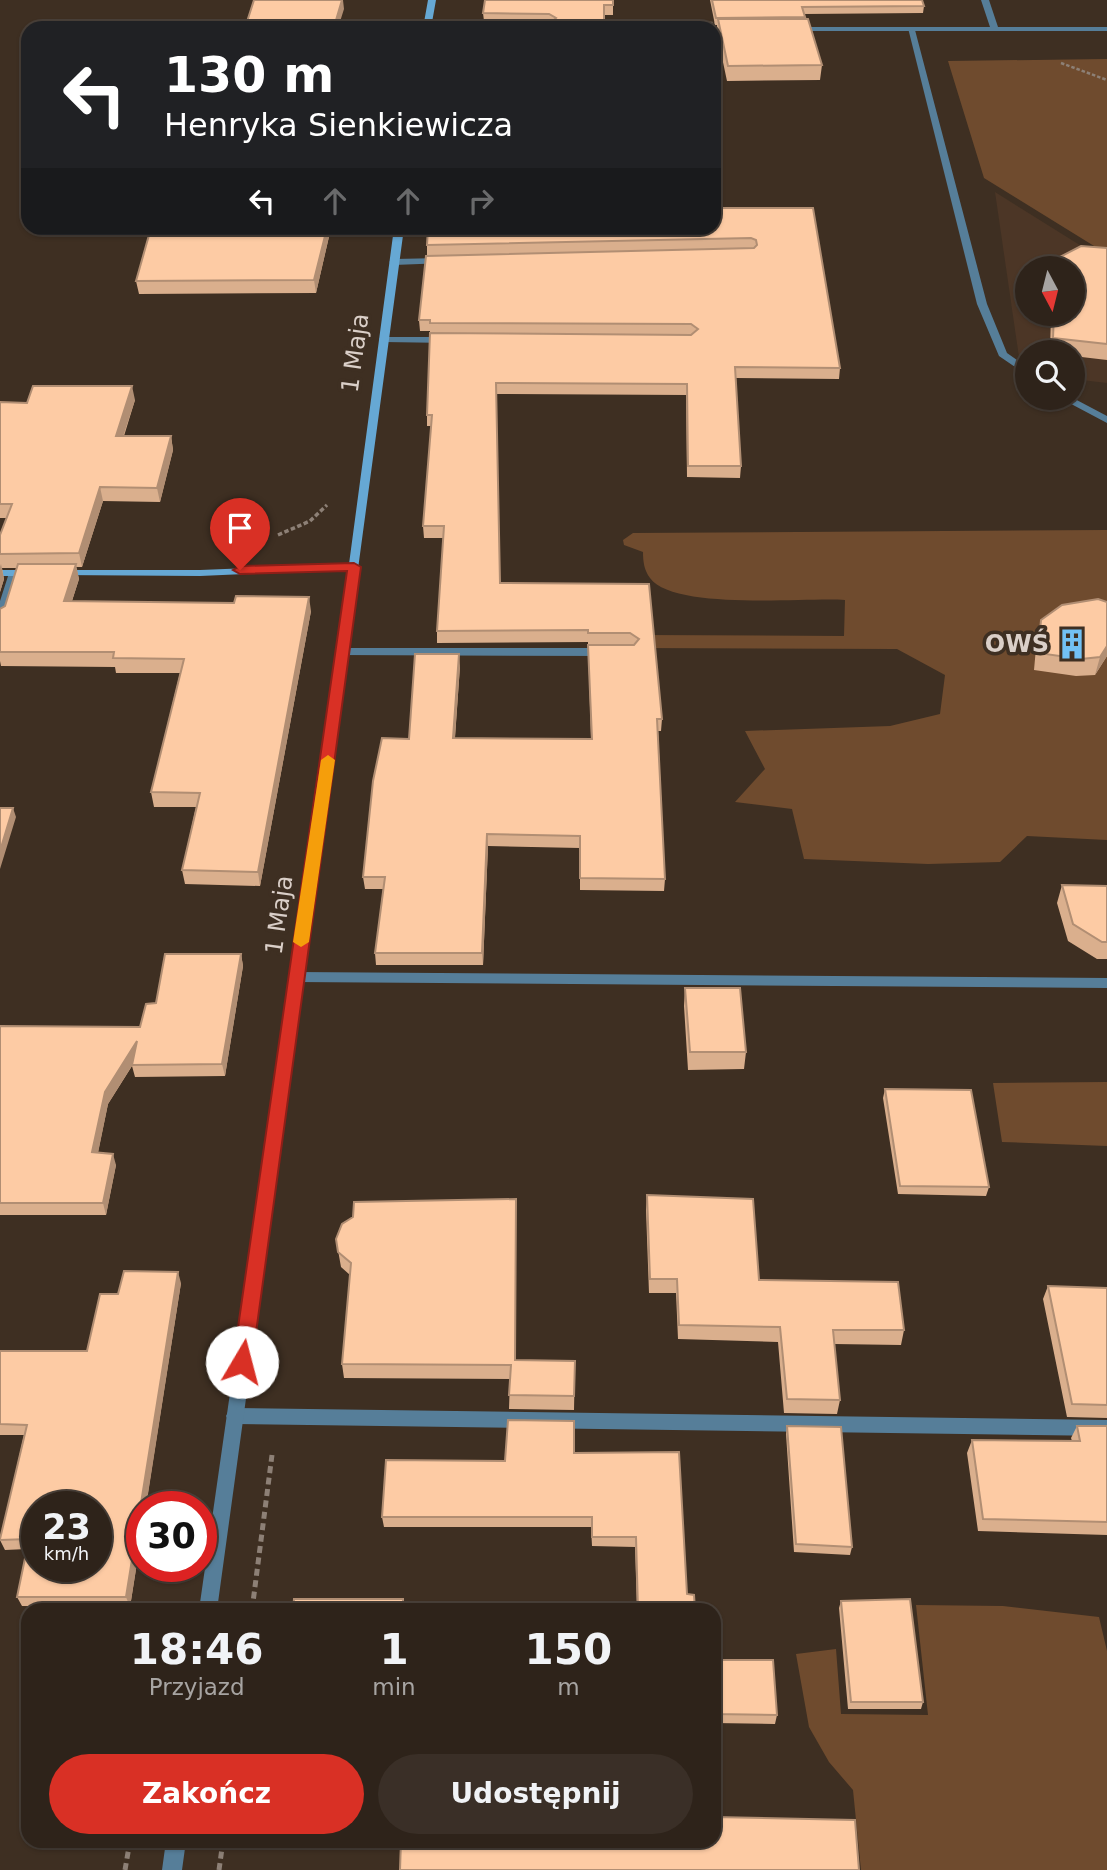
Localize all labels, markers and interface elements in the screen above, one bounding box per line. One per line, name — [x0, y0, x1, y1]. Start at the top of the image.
text: 130 m — [164, 47, 334, 104]
icon: left — [49, 49, 140, 140]
text: Henryka Sienkiewicza — [164, 106, 513, 144]
icon: left — [243, 182, 281, 220]
icon: ahead — [316, 182, 354, 220]
icon: ahead — [389, 182, 427, 220]
icon: right — [462, 182, 500, 220]
north arrow — [1015, 256, 1085, 326]
map controls — [1015, 256, 1085, 410]
street label: 1 Maja — [336, 312, 374, 394]
button: search — [1015, 340, 1085, 410]
pin — [210, 498, 270, 570]
icon: arrive — [221, 509, 259, 547]
building icon: OWŚ — [1055, 627, 1089, 661]
place label: OWŚ — [985, 628, 1049, 658]
street label: 1 Maja — [260, 874, 298, 956]
position arrow — [205, 1325, 279, 1399]
speed limit sign: 30 — [126, 1491, 217, 1582]
text: 23 — [42, 1507, 91, 1547]
text: km/h — [44, 1543, 89, 1564]
text: 18:46 — [130, 1625, 264, 1674]
text: 1 — [379, 1625, 409, 1674]
text: 150 — [525, 1625, 612, 1674]
text: Przyjazd — [149, 1674, 245, 1700]
text: min — [372, 1674, 416, 1700]
text: m — [557, 1674, 580, 1700]
button: Zakończ — [49, 1754, 364, 1834]
button: Udostępnij — [378, 1754, 693, 1834]

